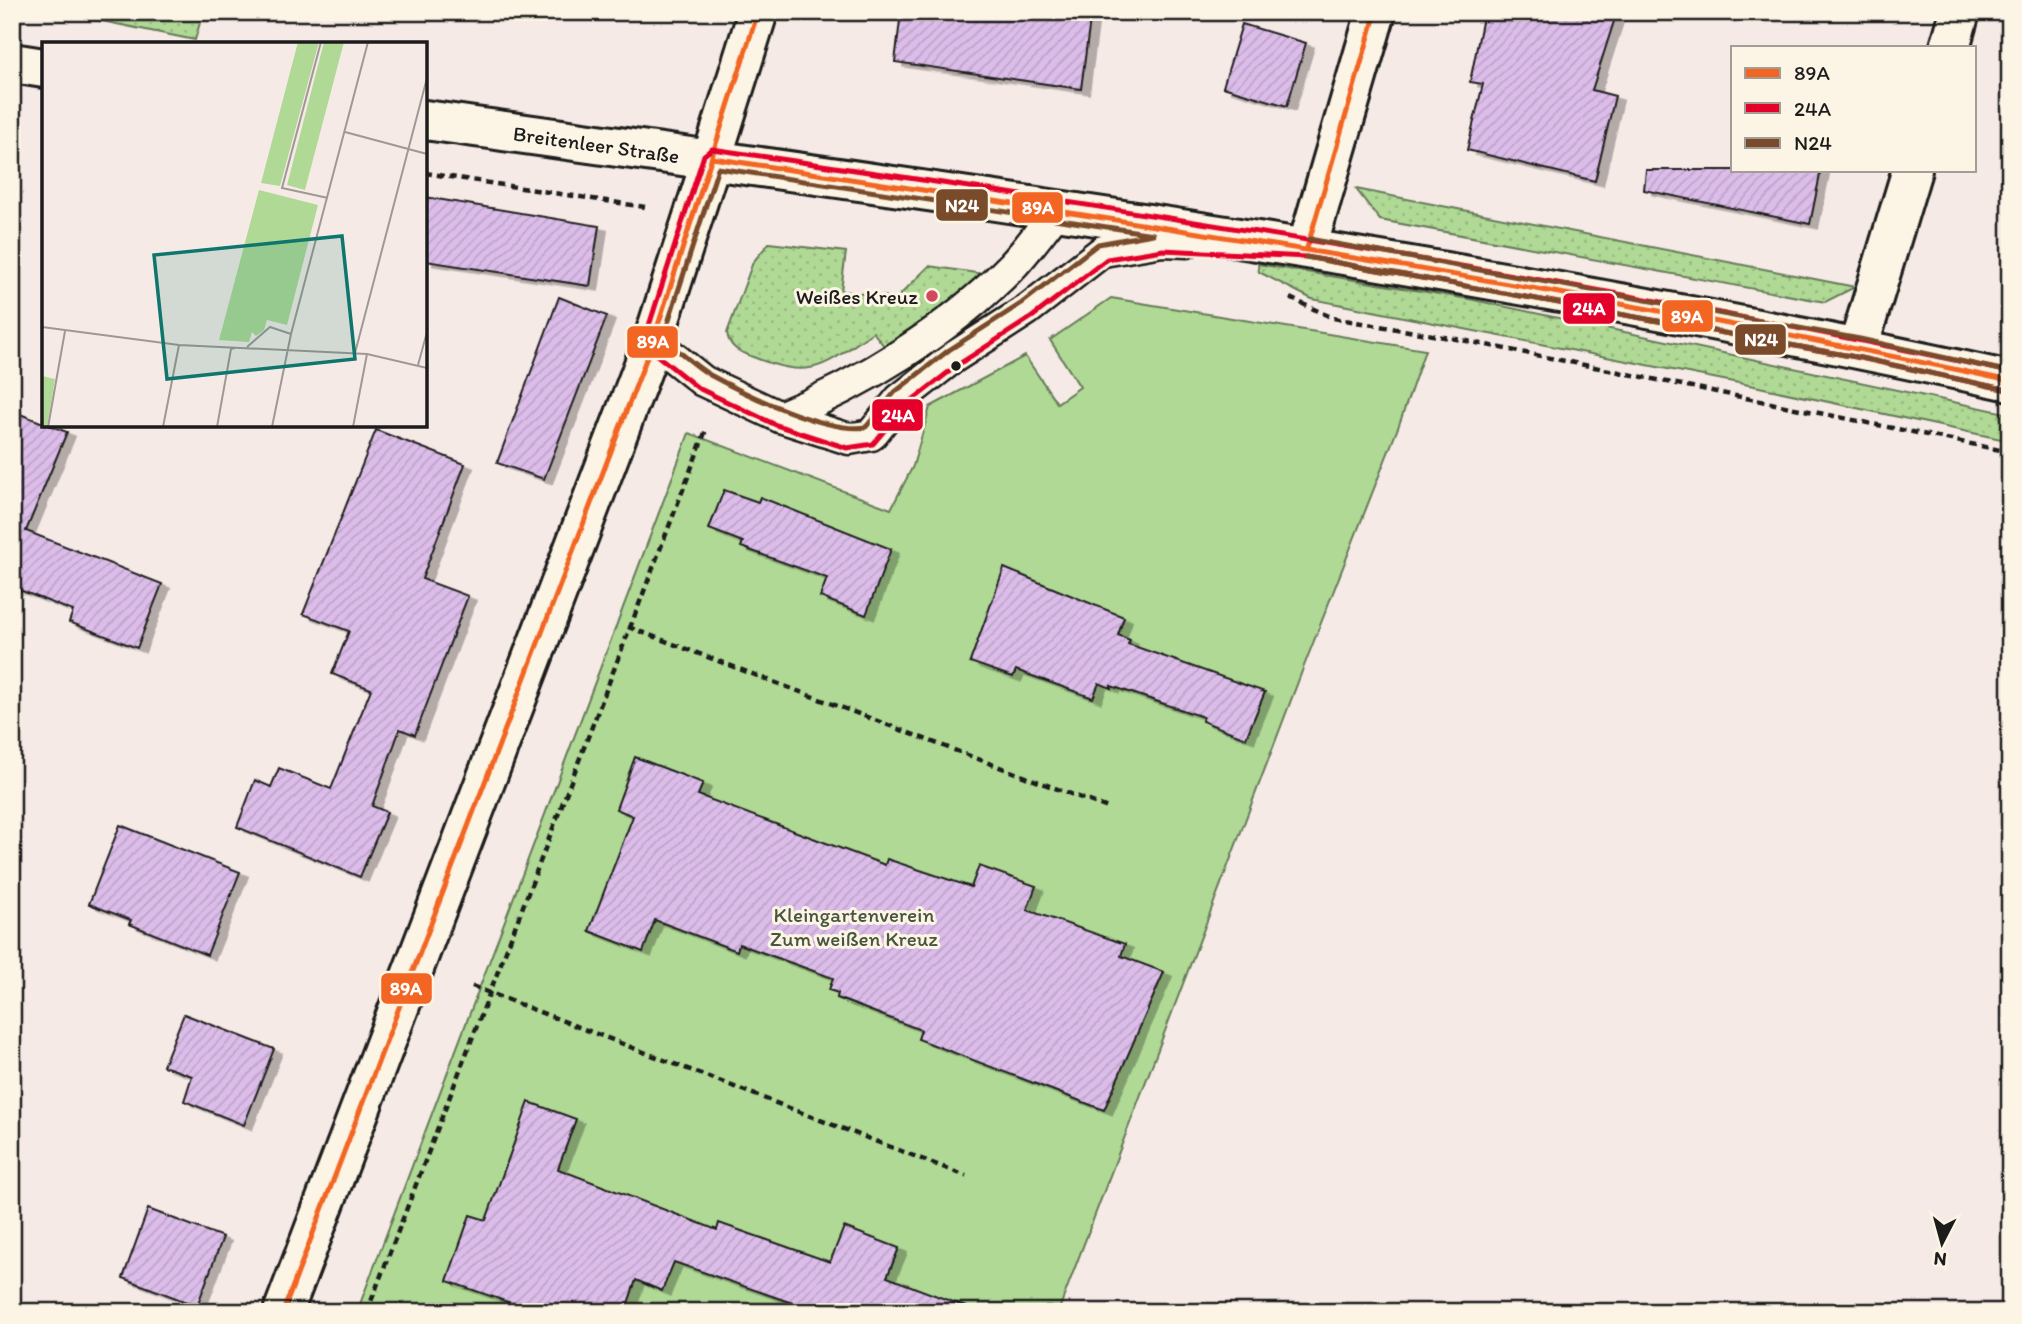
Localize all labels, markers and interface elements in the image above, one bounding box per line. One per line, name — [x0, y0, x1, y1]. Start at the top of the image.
inset map — [42, 42, 427, 427]
legend — [1731, 46, 1976, 172]
text: 89A — [1794, 60, 1830, 85]
text: 24A — [1794, 96, 1832, 121]
street label: Breitenleer Straße — [512, 120, 681, 168]
text: N24 — [1794, 130, 1832, 155]
line badge: N24 — [935, 188, 989, 222]
line badge: 89A — [1011, 191, 1064, 224]
text: N24 — [945, 194, 980, 217]
text: 89A — [1022, 196, 1055, 219]
place label: Weißes Kreuz — [796, 284, 918, 309]
marker: Weißes Kreuz — [924, 288, 940, 304]
line badge: 24A — [1562, 292, 1616, 325]
text: 24A — [1572, 297, 1607, 320]
line badge: 89A — [1661, 299, 1714, 333]
text: 89A — [1671, 305, 1704, 328]
line badge: N24 — [1734, 323, 1787, 356]
line badge: 89A — [626, 325, 679, 359]
text: N24 — [1744, 328, 1779, 351]
text: 89A — [637, 330, 670, 353]
unlabelled marker — [949, 359, 963, 373]
line badge: 24A — [871, 398, 924, 432]
text: 24A — [881, 404, 916, 427]
park label: Kleingartenverein Zum weißen Kreuz — [770, 902, 938, 951]
line badge: 89A — [380, 972, 433, 1005]
text: 89A — [390, 977, 423, 1000]
north arrow — [1906, 1208, 1976, 1278]
text: N — [1933, 1247, 1948, 1272]

